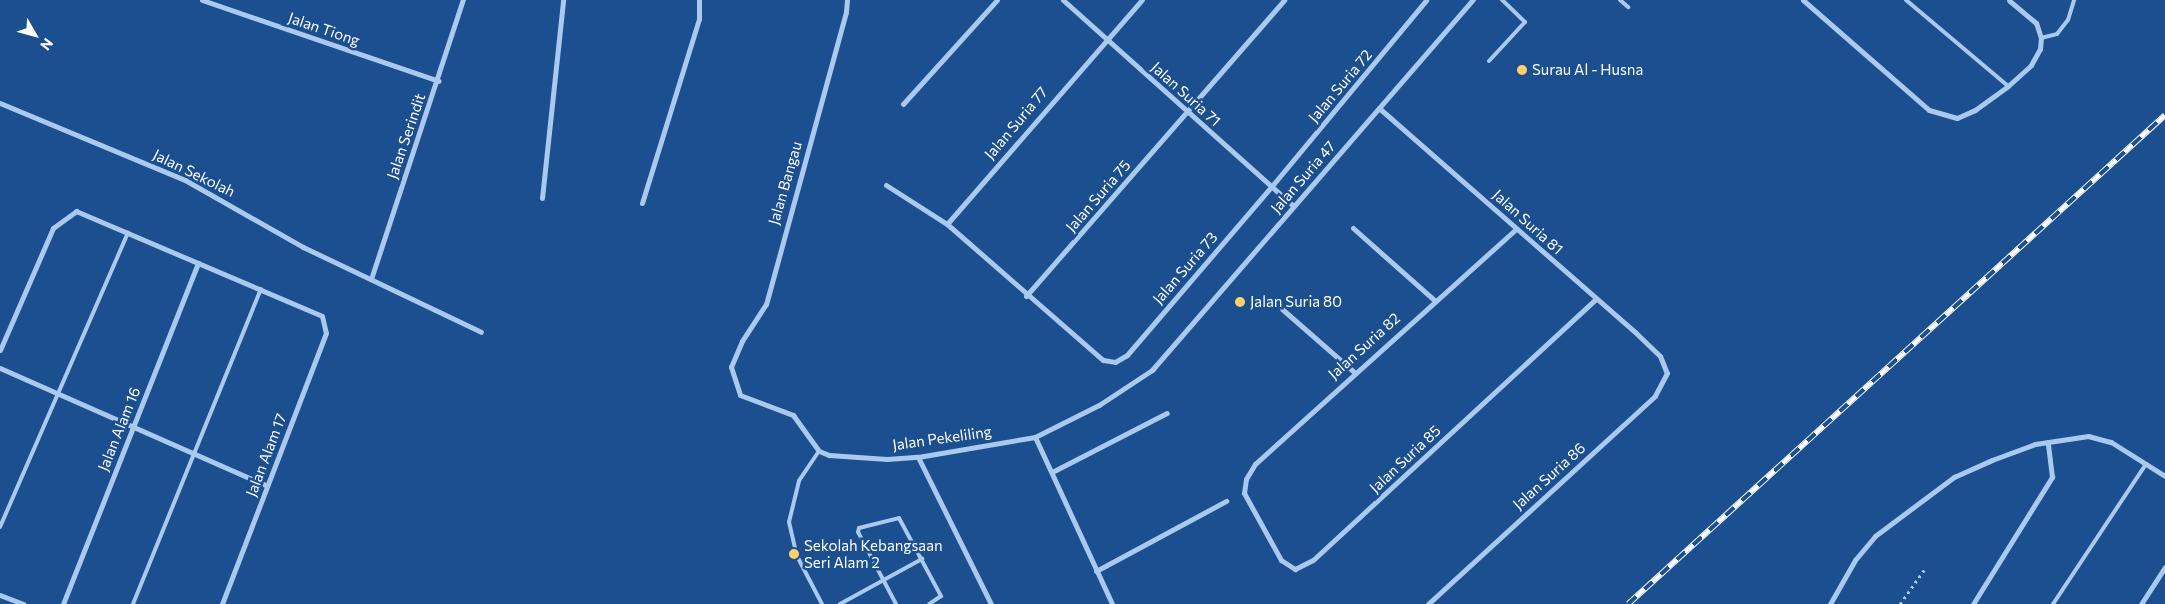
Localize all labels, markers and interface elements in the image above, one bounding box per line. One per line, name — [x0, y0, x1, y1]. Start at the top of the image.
street label: Jalan Tiong — [286, 8, 362, 50]
north arrow — [10, 10, 60, 60]
text: N — [37, 35, 57, 54]
street label: Jalan Suria 72 — [1304, 46, 1376, 126]
street label: Jalan Suria 71 — [1148, 58, 1224, 130]
place label: Surau Al - Husna — [1532, 61, 1643, 79]
marker: Surau Al - Husna — [1516, 64, 1528, 76]
street label: Jalan Suria 77 — [981, 83, 1051, 163]
street label: Jalan Serindit — [383, 91, 429, 181]
street label: Jalan Suria 47 — [1267, 137, 1339, 217]
street label: Jalan Bangau — [765, 139, 805, 227]
street label: Jalan Sekolah — [150, 145, 238, 201]
street label: Jalan Suria 75 — [1062, 156, 1134, 236]
street label: Jalan Suria 81 — [1489, 186, 1567, 258]
street label: Jalan Suria 73 — [1149, 228, 1221, 308]
place label: Jalan Suria 80 — [1250, 293, 1342, 311]
marker: Jalan Suria 80 — [1234, 296, 1246, 308]
street label: Jalan Suria 82 — [1324, 309, 1404, 383]
street label: Jalan Alam 16 — [94, 384, 144, 474]
street label: Jalan Alam 17 — [242, 411, 290, 499]
street label: Jalan Suria 85 — [1366, 421, 1444, 497]
street label: Jalan Pekeliling — [891, 422, 993, 454]
street label: Jalan Suria 86 — [1509, 439, 1589, 513]
place label: Sekolah Kebangsaan Seri Alam 2 — [804, 536, 943, 571]
marker: Sekolah Kebangsaan Seri Alam 2 — [788, 548, 800, 560]

